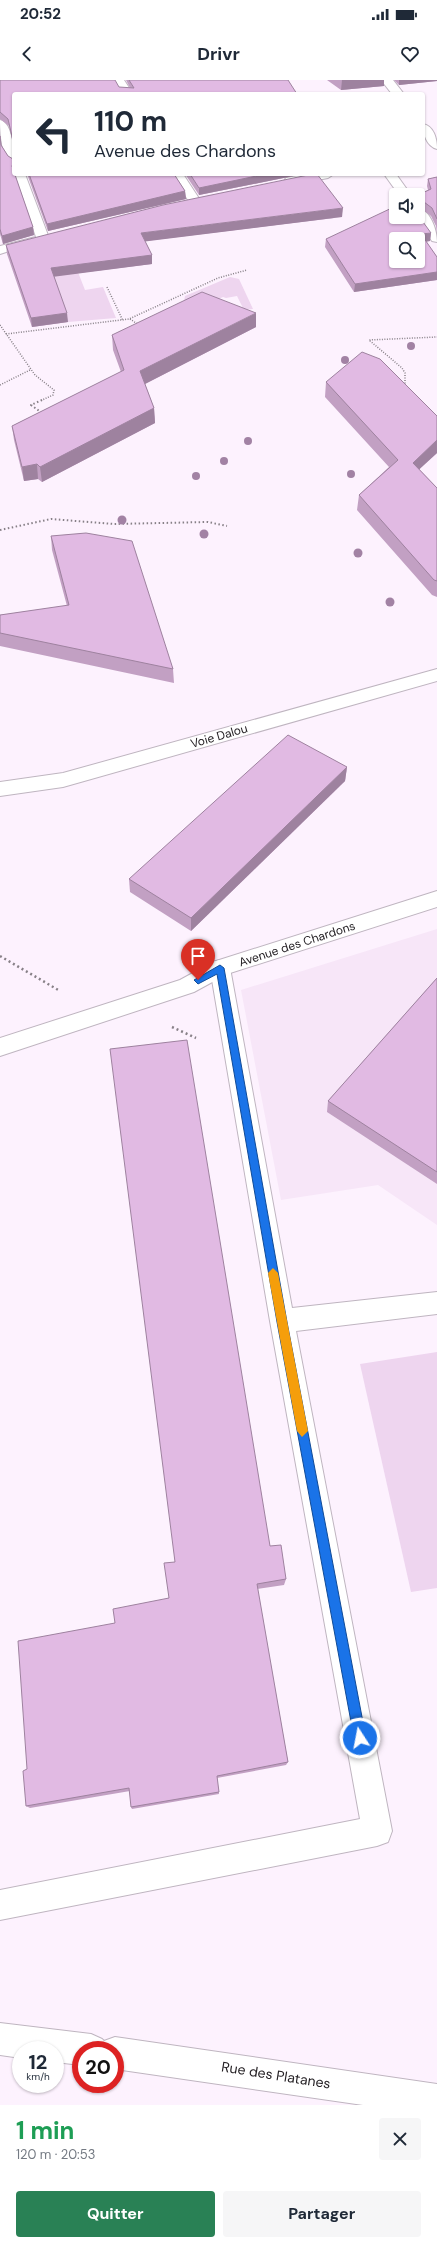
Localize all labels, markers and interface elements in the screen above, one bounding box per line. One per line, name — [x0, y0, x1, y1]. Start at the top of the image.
text: 20:52 — [20, 4, 61, 24]
text: Drivr — [197, 42, 240, 66]
icon: back — [16, 43, 38, 65]
icon: heart — [399, 43, 421, 65]
text: 110 m — [94, 103, 167, 140]
icon: left — [28, 108, 80, 160]
text: Avenue des Chardons — [94, 139, 276, 163]
map controls — [389, 188, 425, 268]
button: sound — [389, 188, 425, 224]
button: search — [389, 232, 425, 268]
street label: Voie Dalou — [189, 720, 250, 752]
street label: Avenue des Chardons — [237, 918, 357, 970]
pin — [181, 939, 215, 980]
icon: arrive — [187, 945, 209, 967]
position arrow — [339, 1717, 381, 1759]
speed limit sign: 20 — [72, 2041, 124, 2093]
text: 12 — [29, 2049, 47, 2075]
street label: Rue des Platanes — [220, 2057, 332, 2093]
text: km/h — [26, 2070, 50, 2083]
text: 1 min — [16, 2115, 74, 2146]
button: close — [379, 2118, 421, 2160]
text: 120 m · 20:53 — [16, 2146, 95, 2163]
button: Quitter — [16, 2191, 215, 2237]
button: Partager — [223, 2191, 421, 2237]

